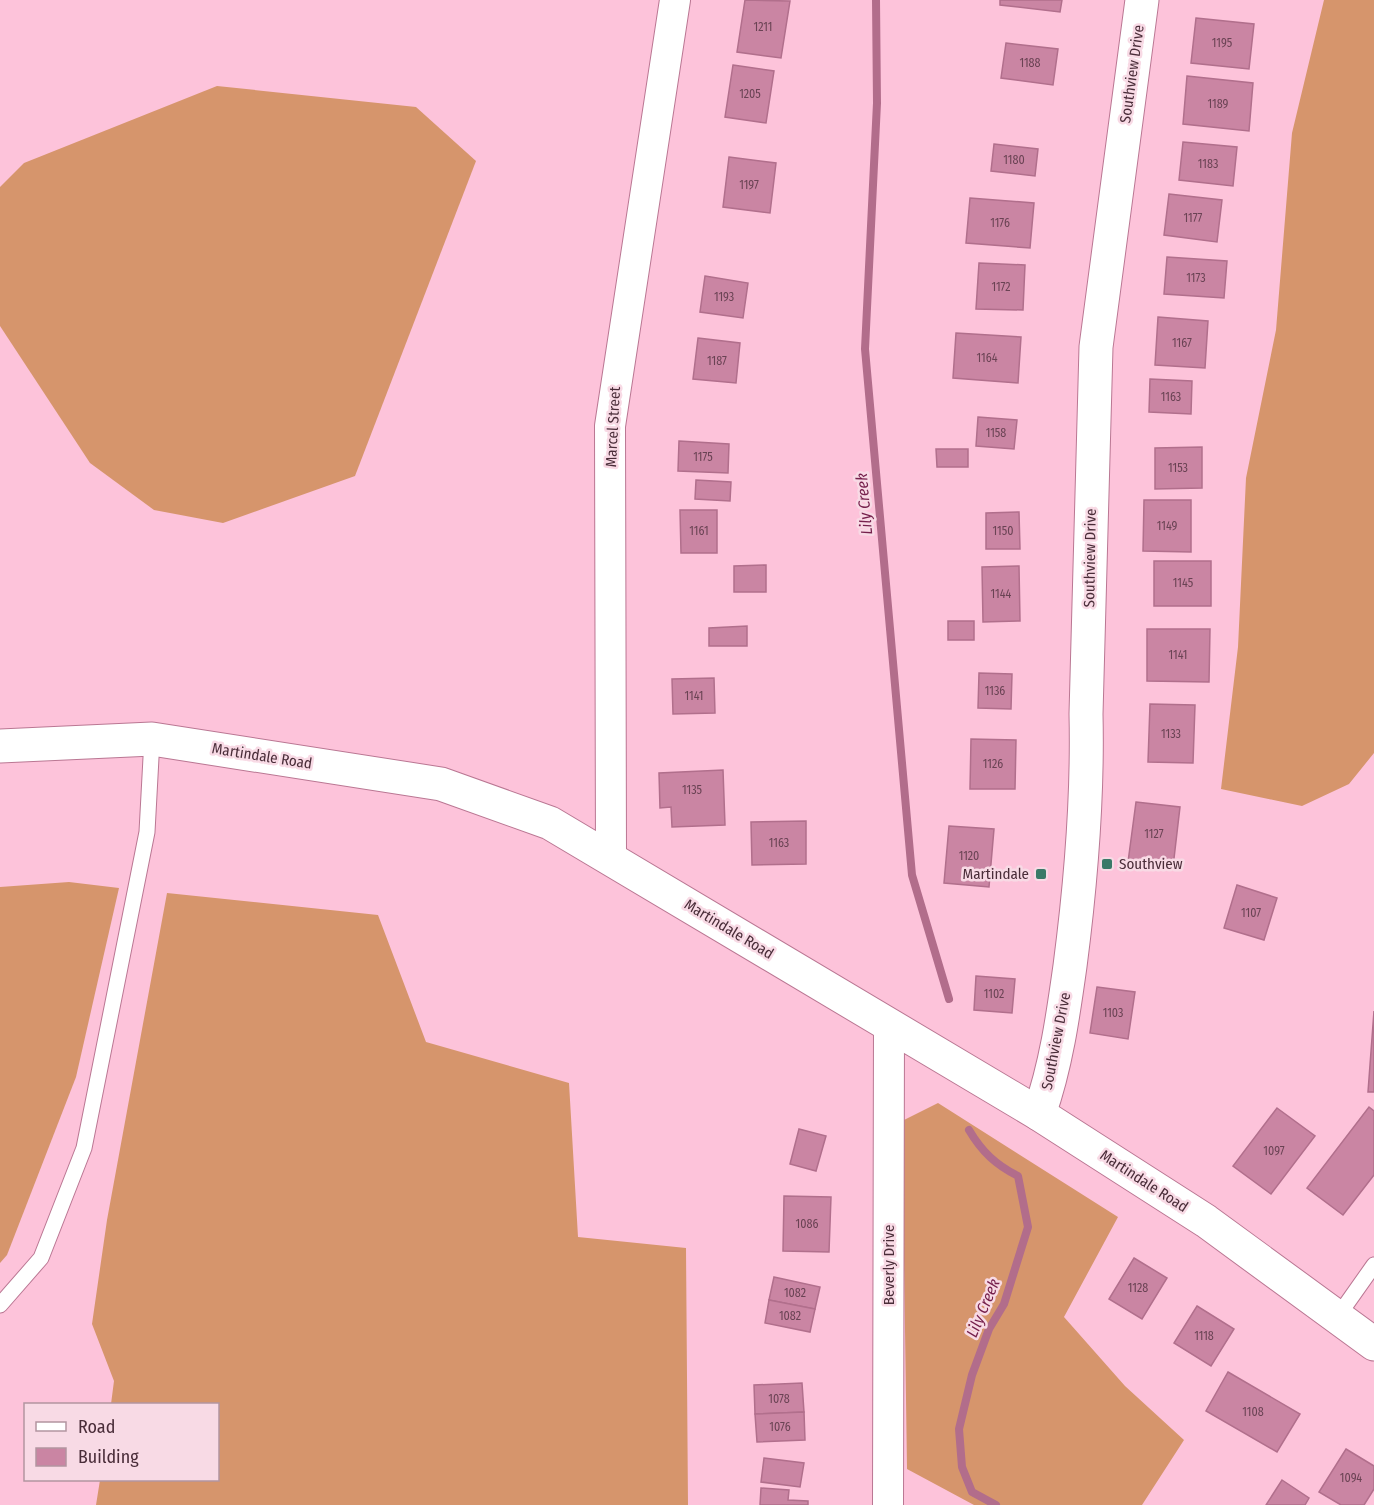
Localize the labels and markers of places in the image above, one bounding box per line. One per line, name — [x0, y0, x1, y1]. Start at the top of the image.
place label: Southview — [1119, 855, 1183, 873]
marker: Southview — [1100, 857, 1114, 871]
place label: Martindale — [963, 865, 1029, 883]
marker: Martindale — [1034, 867, 1048, 881]

